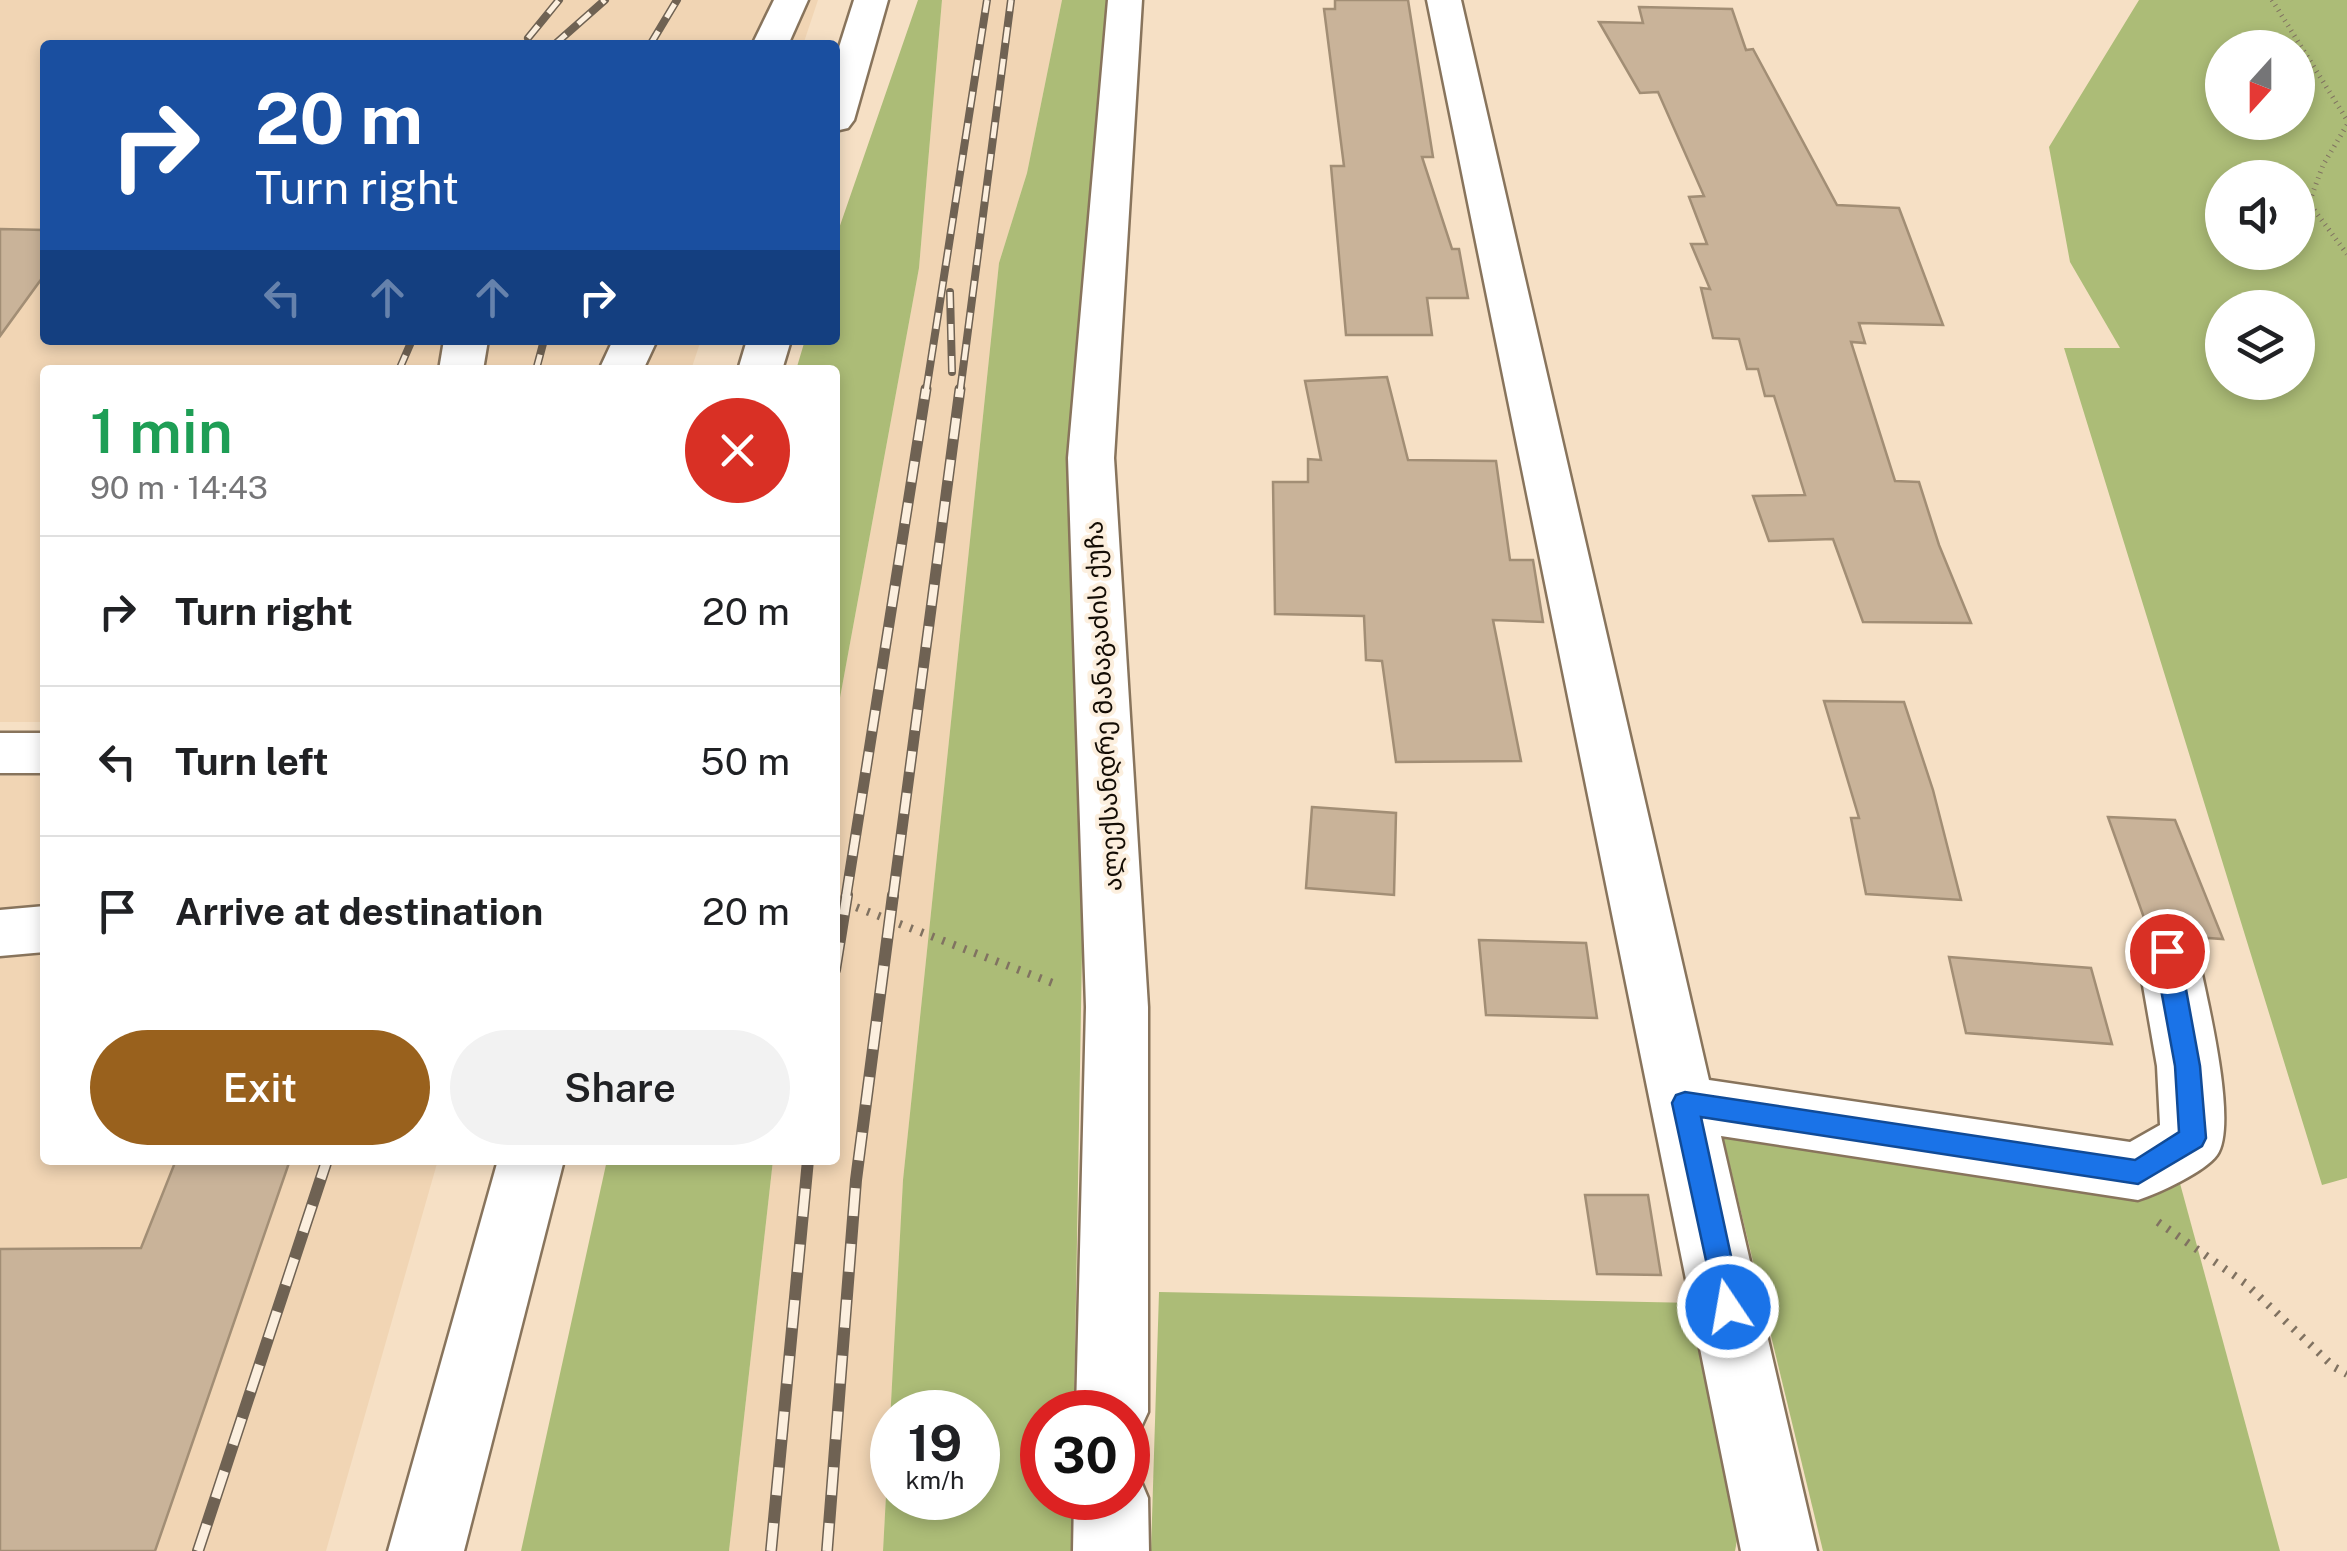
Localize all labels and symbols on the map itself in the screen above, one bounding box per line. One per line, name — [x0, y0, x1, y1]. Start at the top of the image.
north arrow — [2205, 30, 2315, 140]
street label: ალექსანდრე მანაგაძის ქუჩა — [1078, 520, 1129, 892]
pin — [2125, 909, 2210, 994]
position arrow — [1676, 1255, 1780, 1359]
speed limit sign: 30 — [1020, 1390, 1150, 1520]

